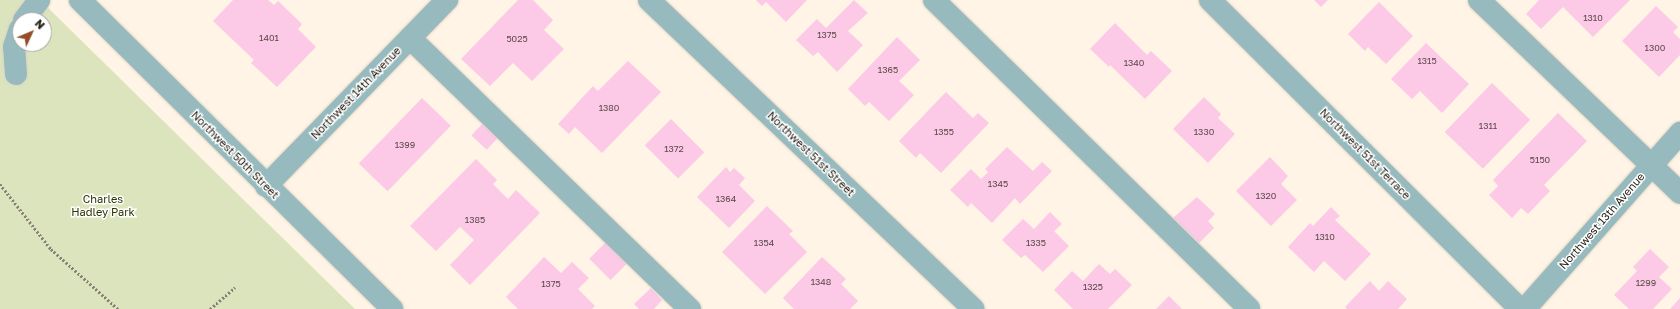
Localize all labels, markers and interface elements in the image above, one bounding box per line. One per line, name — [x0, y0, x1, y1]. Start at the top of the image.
north arrow — [12, 12, 52, 52]
house number: 1310 — [1583, 13, 1603, 23]
text: N — [33, 16, 48, 32]
house number: 1375 — [817, 30, 837, 40]
house number: 1401 — [259, 33, 279, 43]
house number: 5025 — [506, 34, 528, 44]
house number: 1300 — [1645, 43, 1665, 53]
street label: Northwest 14th Avenue — [308, 44, 404, 142]
house number: 1315 — [1417, 56, 1437, 66]
house number: 1340 — [1124, 58, 1144, 68]
house number: 1365 — [878, 65, 898, 75]
house number: 1380 — [599, 103, 619, 113]
street label: Northwest 51st Terrace — [1317, 106, 1413, 202]
street label: Northwest 50th Street — [188, 108, 282, 202]
street label: Northwest 51st Street — [765, 109, 857, 199]
house number: 1311 — [1479, 121, 1497, 131]
house number: 1355 — [934, 127, 954, 137]
house number: 1330 — [1194, 127, 1214, 137]
house number: 1399 — [395, 140, 415, 150]
house number: 1372 — [664, 144, 684, 154]
house number: 5150 — [1530, 155, 1550, 165]
street label: Northwest 13th Avenue — [1557, 170, 1647, 272]
house number: 1345 — [988, 179, 1008, 189]
house number: 1320 — [1256, 191, 1276, 201]
park label: Charles Hadley Park — [71, 193, 135, 219]
house number: 1364 — [716, 194, 736, 204]
house number: 1385 — [465, 215, 485, 225]
house number: 1310 — [1315, 232, 1335, 242]
house number: 1354 — [754, 238, 774, 248]
house number: 1335 — [1026, 238, 1046, 248]
house number: 1348 — [811, 277, 831, 287]
house number: 1299 — [1636, 278, 1656, 288]
house number: 1375 — [541, 279, 561, 289]
house number: 1325 — [1083, 282, 1103, 292]

